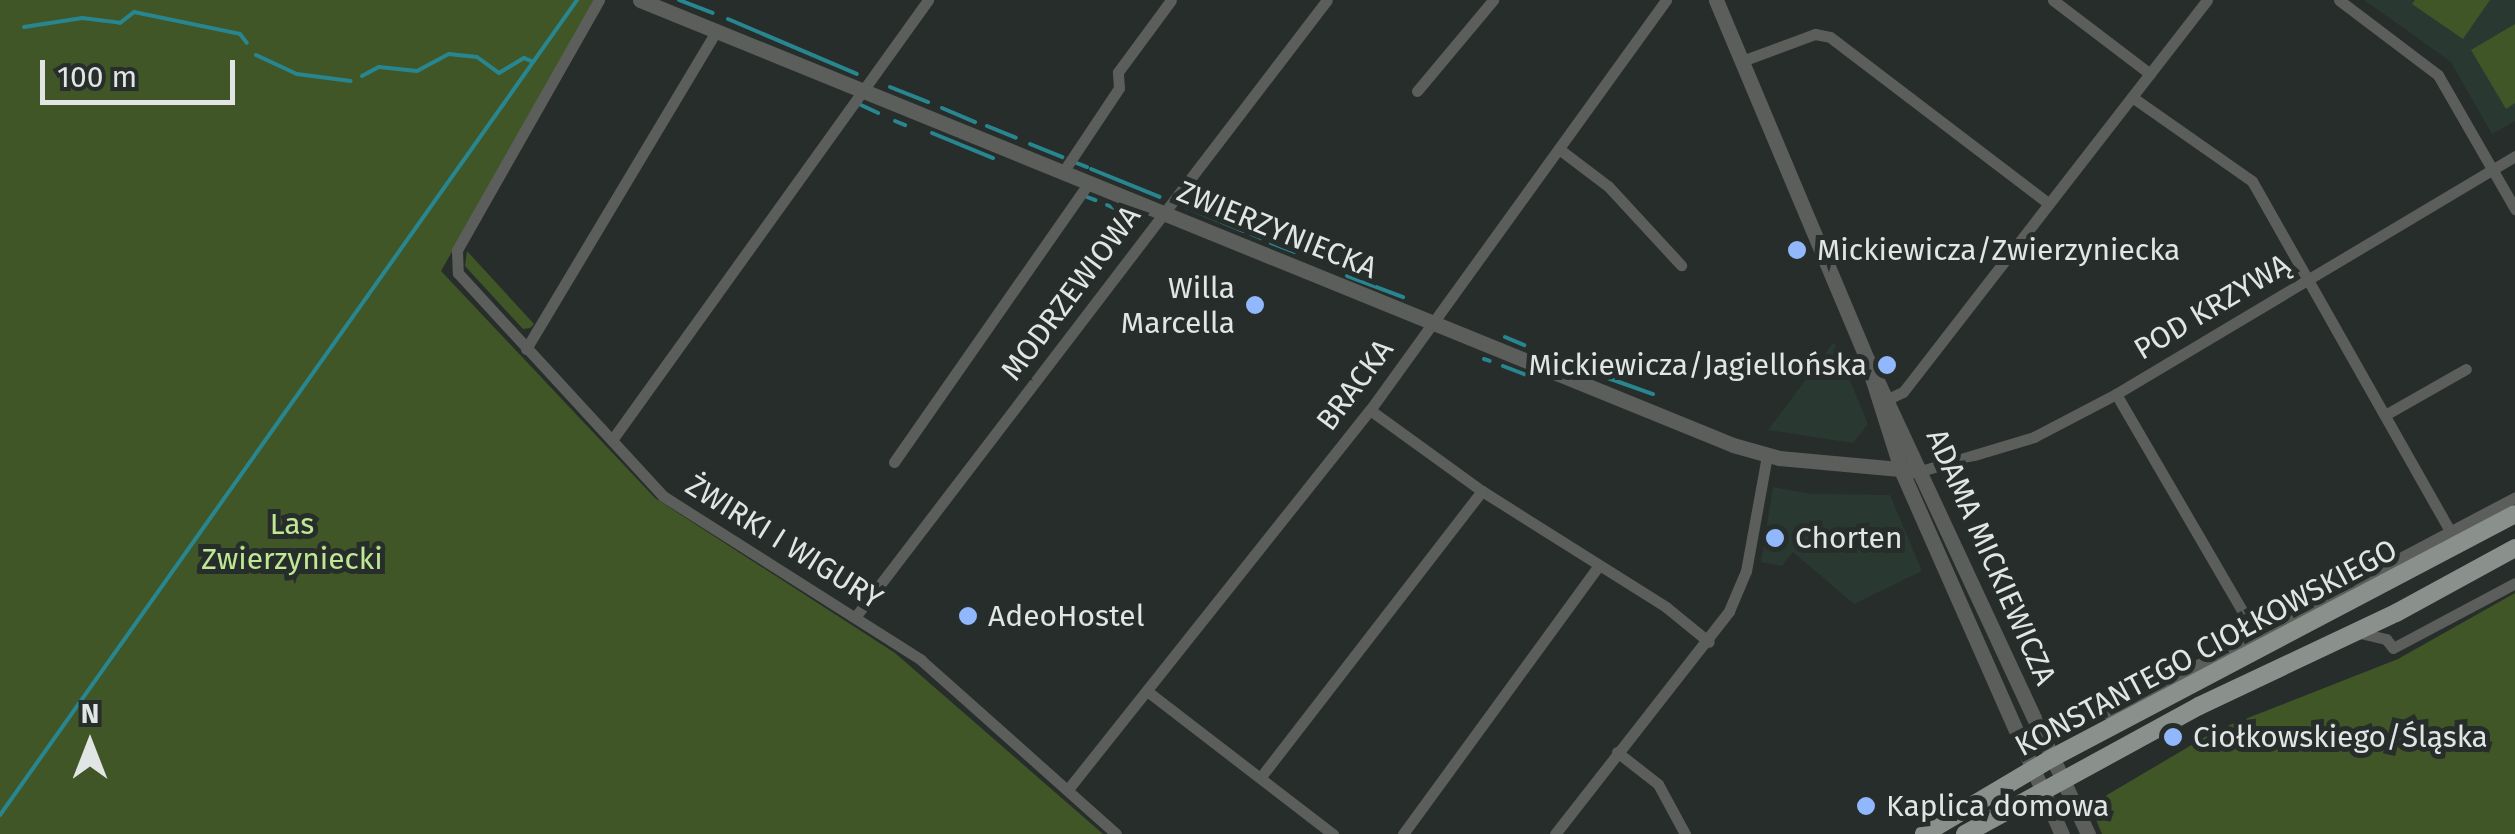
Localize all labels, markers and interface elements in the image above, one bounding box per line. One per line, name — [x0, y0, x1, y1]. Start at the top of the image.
scale bar — [45, 40, 240, 102]
text: 100 m — [57, 59, 137, 95]
street label: ZWIERZYNIECKA — [1172, 174, 1382, 286]
street label: MODRZEWIOWA — [994, 199, 1148, 387]
place label: Mickiewicza/Zwierzyniecka — [1817, 232, 2180, 268]
marker: Mickiewicza/Zwierzyniecka — [1786, 239, 1808, 261]
street label: POD KRZYWĄ — [2128, 246, 2296, 368]
place label: Willa Marcella — [1121, 270, 1235, 340]
marker: Willa Marcella — [1244, 294, 1266, 316]
street label: BRACKA — [1309, 332, 1401, 438]
place label: Mickiewicza/Jagiellońska — [1528, 347, 1867, 383]
marker: Mickiewicza/Jagiellońska — [1876, 354, 1898, 376]
street label: ADAMA MICKIEWICZA — [1918, 423, 2064, 691]
street label: ŻWIRKI I WIGURY — [679, 467, 889, 617]
park label: Las Zwierzyniecki — [201, 506, 383, 576]
place label: Chorten — [1795, 520, 1902, 556]
marker: Chorten — [1764, 527, 1786, 549]
street label: KONSTANTEGO CIOŁKOWSKIEGO — [2009, 532, 2403, 764]
place label: AdeoHostel — [988, 598, 1144, 634]
marker: AdeoHostel — [957, 605, 979, 627]
north arrow — [40, 694, 140, 794]
text: N — [81, 697, 99, 730]
place label: Ciołkowskiego/Śląska — [2193, 719, 2488, 755]
marker: Ciołkowskiego/Śląska — [2162, 726, 2184, 748]
place label: Kaplica domowa — [1886, 788, 2109, 824]
marker: Kaplica domowa — [1855, 795, 1877, 817]

